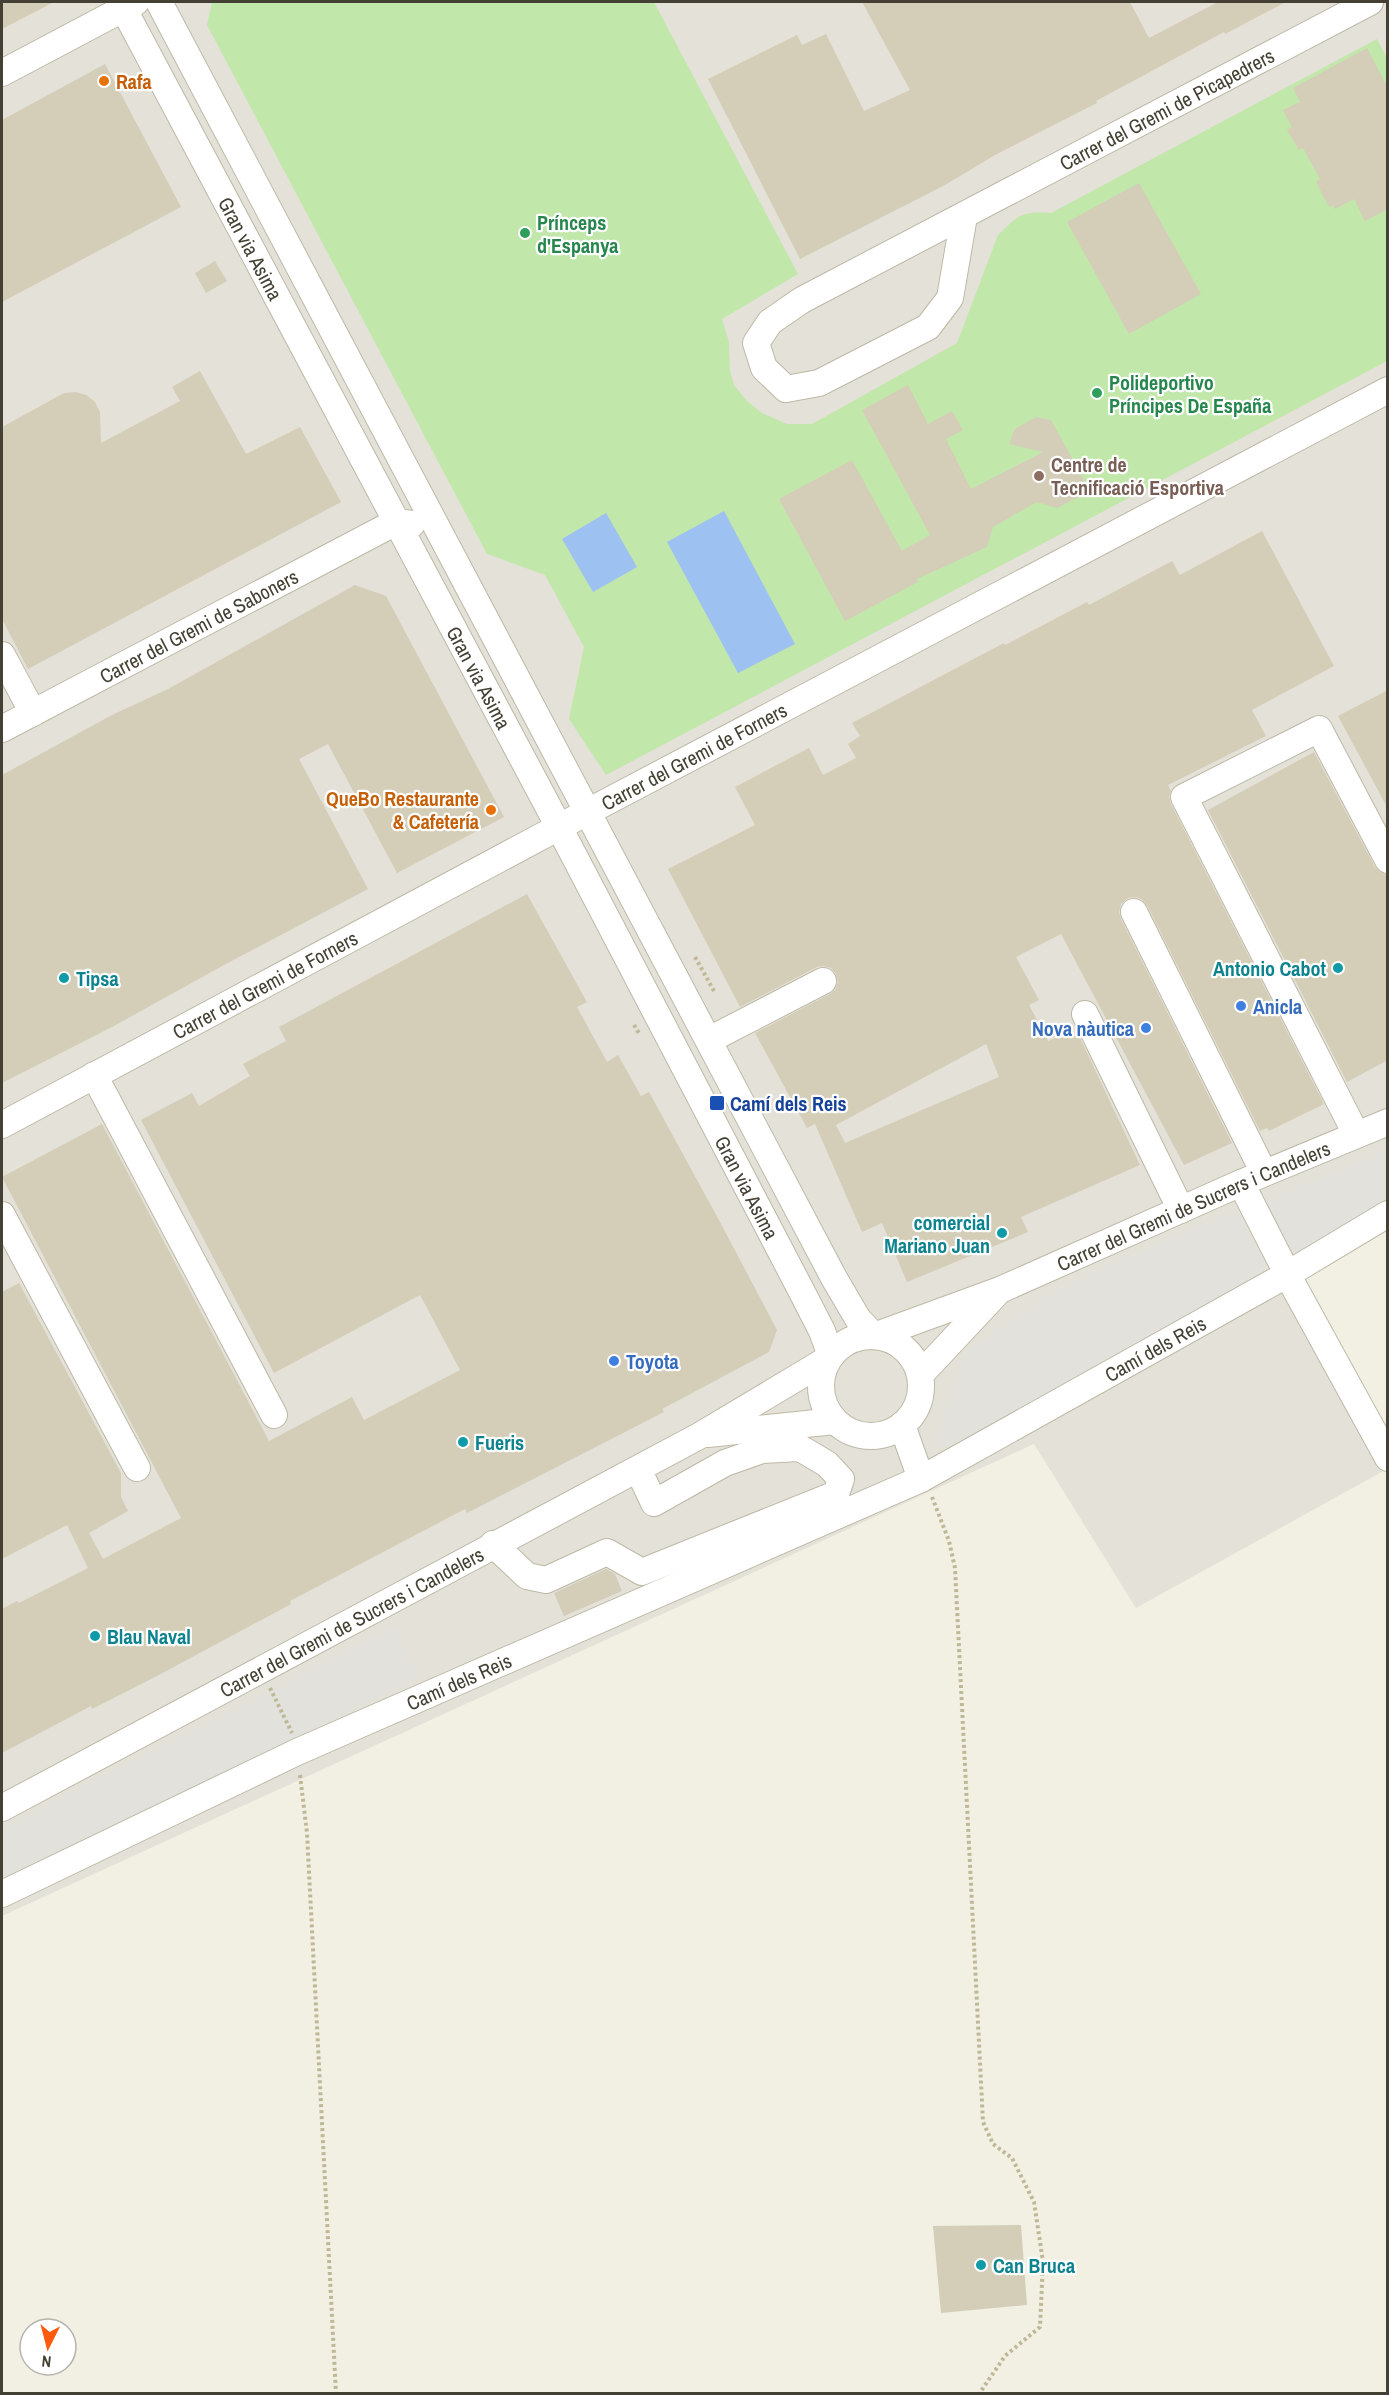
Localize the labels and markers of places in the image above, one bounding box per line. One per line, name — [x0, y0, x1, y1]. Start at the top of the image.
place label: Rafa — [116, 68, 152, 95]
marker: Rafa — [97, 74, 111, 88]
place label: Prínceps d'Espanya — [537, 209, 618, 259]
marker: Prínceps d'Espanya — [518, 226, 532, 240]
place label: Polideportivo Príncipes De España — [1109, 369, 1271, 419]
marker: Polideportivo Príncipes De España — [1090, 386, 1104, 400]
place label: Centre de Tecnificació Esportiva — [1051, 451, 1224, 501]
marker: Centre de Tecnificació Esportiva — [1032, 469, 1046, 483]
place label: QueBo Restaurante & Cafetería — [326, 785, 479, 835]
marker: QueBo Restaurante & Cafetería — [484, 803, 498, 817]
place label: Antonio Cabot — [1213, 955, 1327, 982]
marker: Antonio Cabot — [1331, 961, 1345, 975]
place label: Tipsa — [76, 965, 119, 992]
marker: Tipsa — [57, 971, 71, 985]
place label: Anicla — [1253, 993, 1302, 1020]
marker: Anicla — [1234, 999, 1248, 1013]
place label: Nova nàutica — [1032, 1015, 1134, 1042]
marker: Nova nàutica — [1139, 1021, 1153, 1035]
place label: Camí dels Reis — [730, 1090, 847, 1117]
marker: Camí dels Reis — [708, 1094, 726, 1112]
place label: comercial Mariano Juan — [884, 1209, 990, 1259]
marker: comercial Mariano Juan — [995, 1226, 1009, 1240]
place label: Toyota — [626, 1348, 679, 1375]
marker: Toyota — [607, 1354, 621, 1368]
place label: Fueris — [475, 1429, 524, 1456]
marker: Fueris — [456, 1435, 470, 1449]
place label: Blau Naval — [107, 1623, 191, 1650]
marker: Blau Naval — [88, 1629, 102, 1643]
place label: Can Bruca — [993, 2252, 1075, 2279]
marker: Can Bruca — [974, 2258, 988, 2272]

